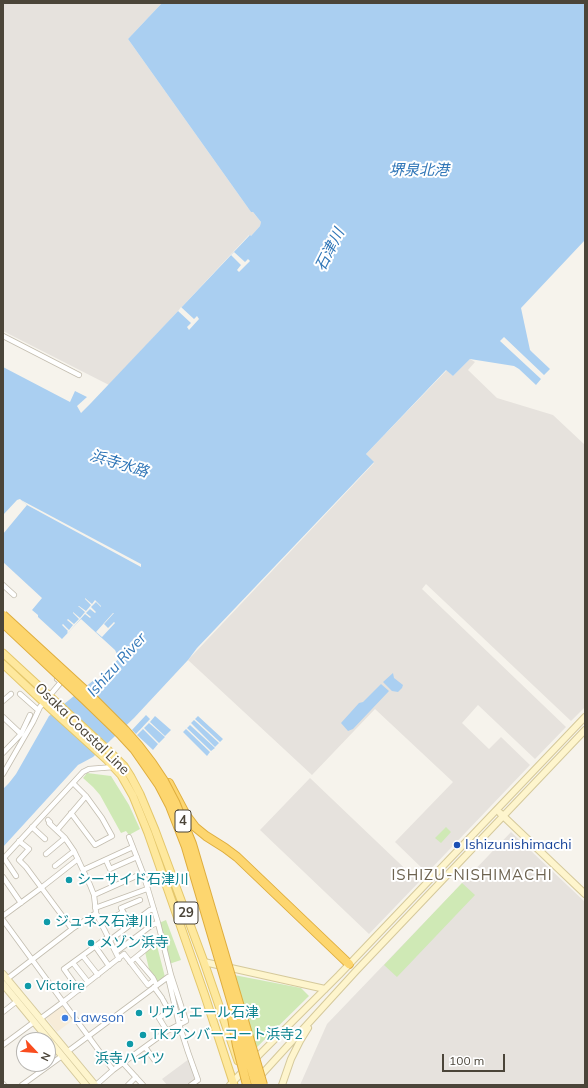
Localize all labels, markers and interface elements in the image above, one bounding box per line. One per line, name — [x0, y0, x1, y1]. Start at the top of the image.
water label: 堺泉北港 — [389, 161, 449, 179]
water label: 石津川 — [312, 226, 348, 274]
water label: 浜寺水路 — [88, 447, 150, 481]
water label: Ishizu River — [84, 629, 150, 701]
street label: Osaka Coastal Line — [31, 680, 133, 778]
road number: 4 — [175, 810, 191, 832]
place label: Ishizunishimachi — [465, 837, 572, 853]
marker: Ishizunishimachi — [452, 840, 462, 850]
district label: ISHIZU-NISHIMACHI — [391, 866, 553, 884]
place label: シーサイド石津川 — [77, 872, 189, 888]
marker: シーサイド石津川 — [64, 875, 74, 885]
road number: 29 — [174, 902, 198, 924]
place label: ジュネス石津川 — [55, 914, 153, 930]
marker: ジュネス石津川 — [42, 917, 52, 927]
place label: メゾン浜寺 — [99, 935, 169, 951]
marker: メゾン浜寺 — [86, 938, 96, 948]
place label: Victoire — [36, 978, 85, 994]
marker: Victoire — [23, 981, 33, 991]
place label: リヴィエール石津 — [147, 1005, 259, 1021]
marker: リヴィエール石津 — [134, 1008, 144, 1018]
place label: Lawson — [73, 1010, 124, 1026]
marker: Lawson — [60, 1013, 70, 1023]
place label: TKアンバーコート浜寺2 — [151, 1027, 303, 1043]
marker: TKアンバーコート浜寺2 — [138, 1030, 148, 1040]
north arrow — [16, 1032, 56, 1072]
marker: 浜寺ハイツ — [125, 1039, 135, 1049]
scale bar — [444, 1046, 507, 1072]
text: N — [38, 1050, 54, 1064]
place label: 浜寺ハイツ — [95, 1051, 165, 1067]
text: 100 m — [449, 1053, 484, 1068]

